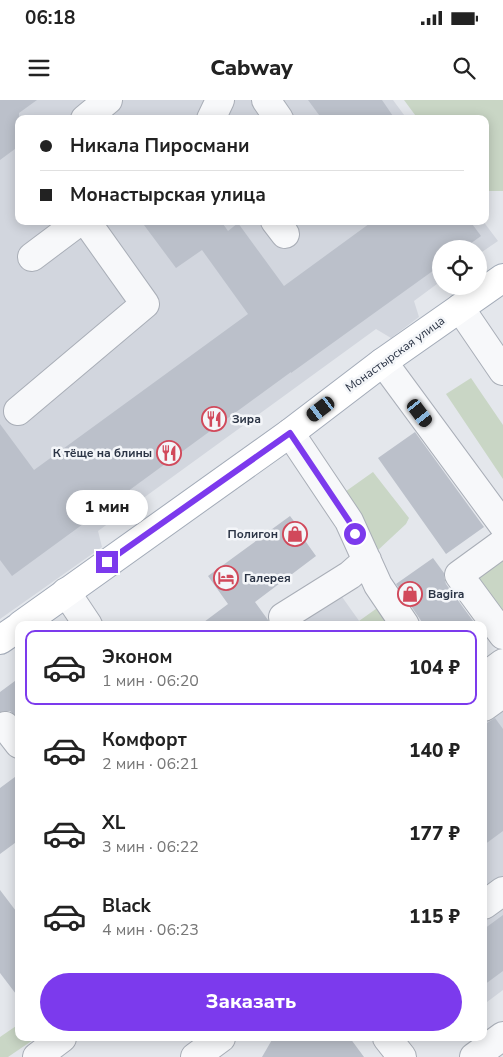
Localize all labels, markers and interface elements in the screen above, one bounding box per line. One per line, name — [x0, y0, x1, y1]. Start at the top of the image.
text: 06:18 — [25, 5, 75, 31]
text: Cabway — [210, 53, 293, 83]
icon: menu — [25, 54, 53, 82]
icon: search — [450, 54, 478, 82]
text: Никала Пиросмани — [70, 133, 249, 159]
text: Монастырская улица — [70, 182, 266, 208]
map controls — [432, 240, 487, 295]
button: locate — [432, 240, 487, 295]
street label: Монастырская улица — [342, 313, 448, 395]
car — [304, 394, 337, 424]
car — [404, 397, 435, 429]
restaurant icon: Зира — [201, 406, 227, 432]
place label: Зира — [232, 411, 261, 427]
restaurant icon: К тёще на блины — [156, 440, 182, 466]
place label: К тёще на блины — [53, 445, 152, 461]
callout: 1 мин — [66, 490, 148, 524]
text: 1 мин — [84, 496, 130, 518]
shop icon: Полигон — [282, 521, 308, 547]
route start — [344, 523, 366, 545]
place label: Полигон — [228, 526, 278, 542]
route end — [96, 551, 118, 573]
hotel icon: Галерея — [213, 565, 239, 591]
place label: Галерея — [244, 570, 291, 586]
shop icon: Bagira — [397, 581, 423, 607]
place label: Bagira — [428, 586, 464, 602]
text: Эконом — [102, 644, 173, 670]
icon: car — [42, 645, 87, 690]
text: 104 ₽ — [409, 655, 460, 681]
text: 1 мин · 06:20 — [102, 670, 199, 692]
text: Комфорт — [102, 727, 187, 753]
icon: car — [42, 728, 87, 773]
text: 140 ₽ — [409, 738, 460, 764]
text: 2 мин · 06:21 — [102, 753, 199, 775]
text: XL — [102, 810, 125, 836]
icon: car — [42, 811, 87, 856]
text: 177 ₽ — [409, 821, 460, 847]
text: 3 мин · 06:22 — [102, 836, 199, 858]
text: Black — [102, 893, 151, 919]
icon: car — [42, 894, 87, 939]
text: 115 ₽ — [409, 904, 460, 930]
text: 4 мин · 06:23 — [102, 919, 199, 941]
button: Заказать — [40, 973, 462, 1031]

